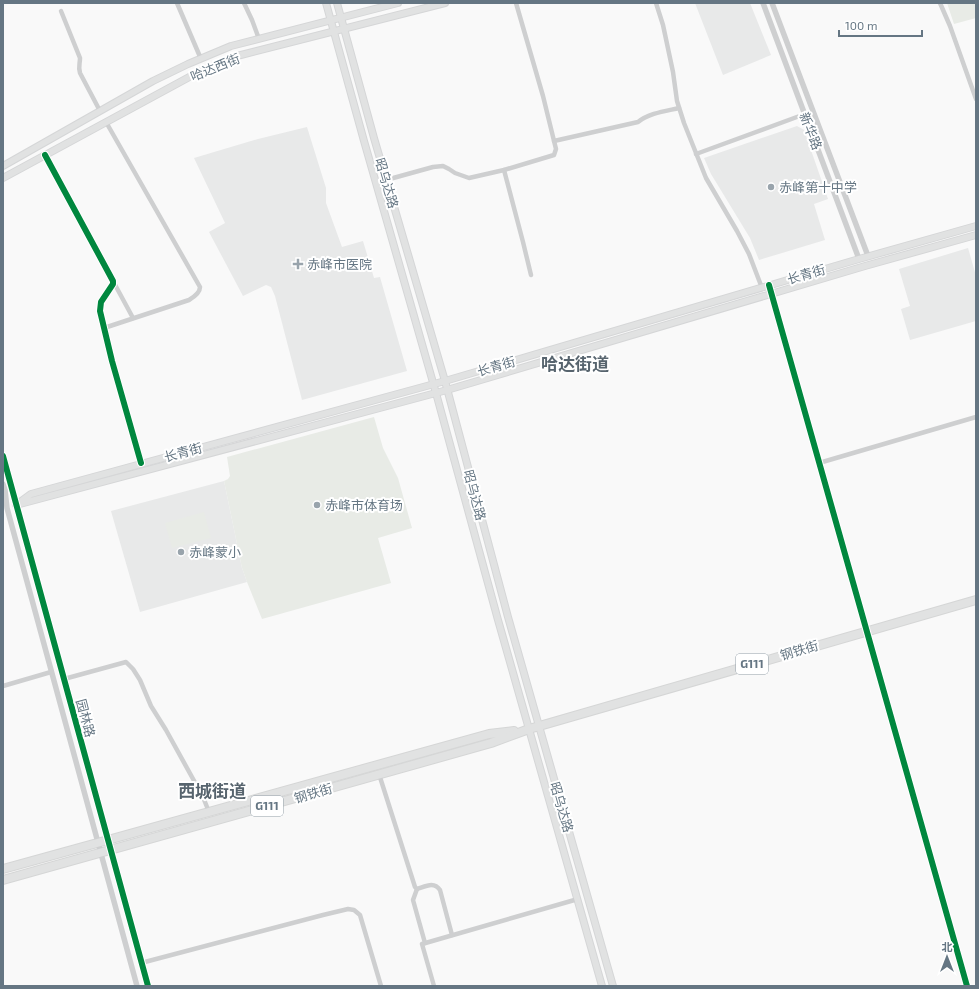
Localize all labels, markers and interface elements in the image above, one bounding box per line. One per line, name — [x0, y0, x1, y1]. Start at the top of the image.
scale bar — [839, 12, 922, 38]
text: 100 m — [845, 18, 877, 32]
street label: 哈达西街 — [188, 50, 242, 84]
street label: 新华路 — [797, 110, 825, 152]
street label: 昭乌达路 — [372, 156, 402, 210]
place label: 赤峰第十中学 — [779, 179, 857, 195]
marker: 赤峰第十中学 — [766, 182, 776, 192]
place label: 赤峰市医院 — [307, 256, 372, 272]
marker: 赤峰市医院 — [292, 258, 304, 270]
street label: 长青街 — [785, 261, 827, 287]
street label: 长青街 — [475, 353, 517, 379]
district label: 哈达街道 — [541, 353, 609, 373]
street label: 长青街 — [162, 439, 204, 465]
street label: 昭乌达路 — [461, 468, 489, 522]
place label: 赤峰市体育场 — [325, 497, 403, 513]
marker: 赤峰市体育场 — [312, 500, 322, 510]
place label: 赤峰蒙小 — [189, 544, 241, 560]
marker: 赤峰蒙小 — [176, 547, 186, 557]
street label: 钢铁街 — [778, 637, 820, 663]
road number: G111 — [736, 654, 768, 674]
street label: 园林路 — [73, 697, 99, 739]
district label: 西城街道 — [178, 780, 246, 800]
street label: 钢铁街 — [292, 780, 334, 806]
street label: 昭乌达路 — [547, 780, 577, 834]
road number: G111 — [251, 796, 283, 816]
north arrow — [927, 937, 967, 977]
text: 北 — [942, 940, 953, 953]

